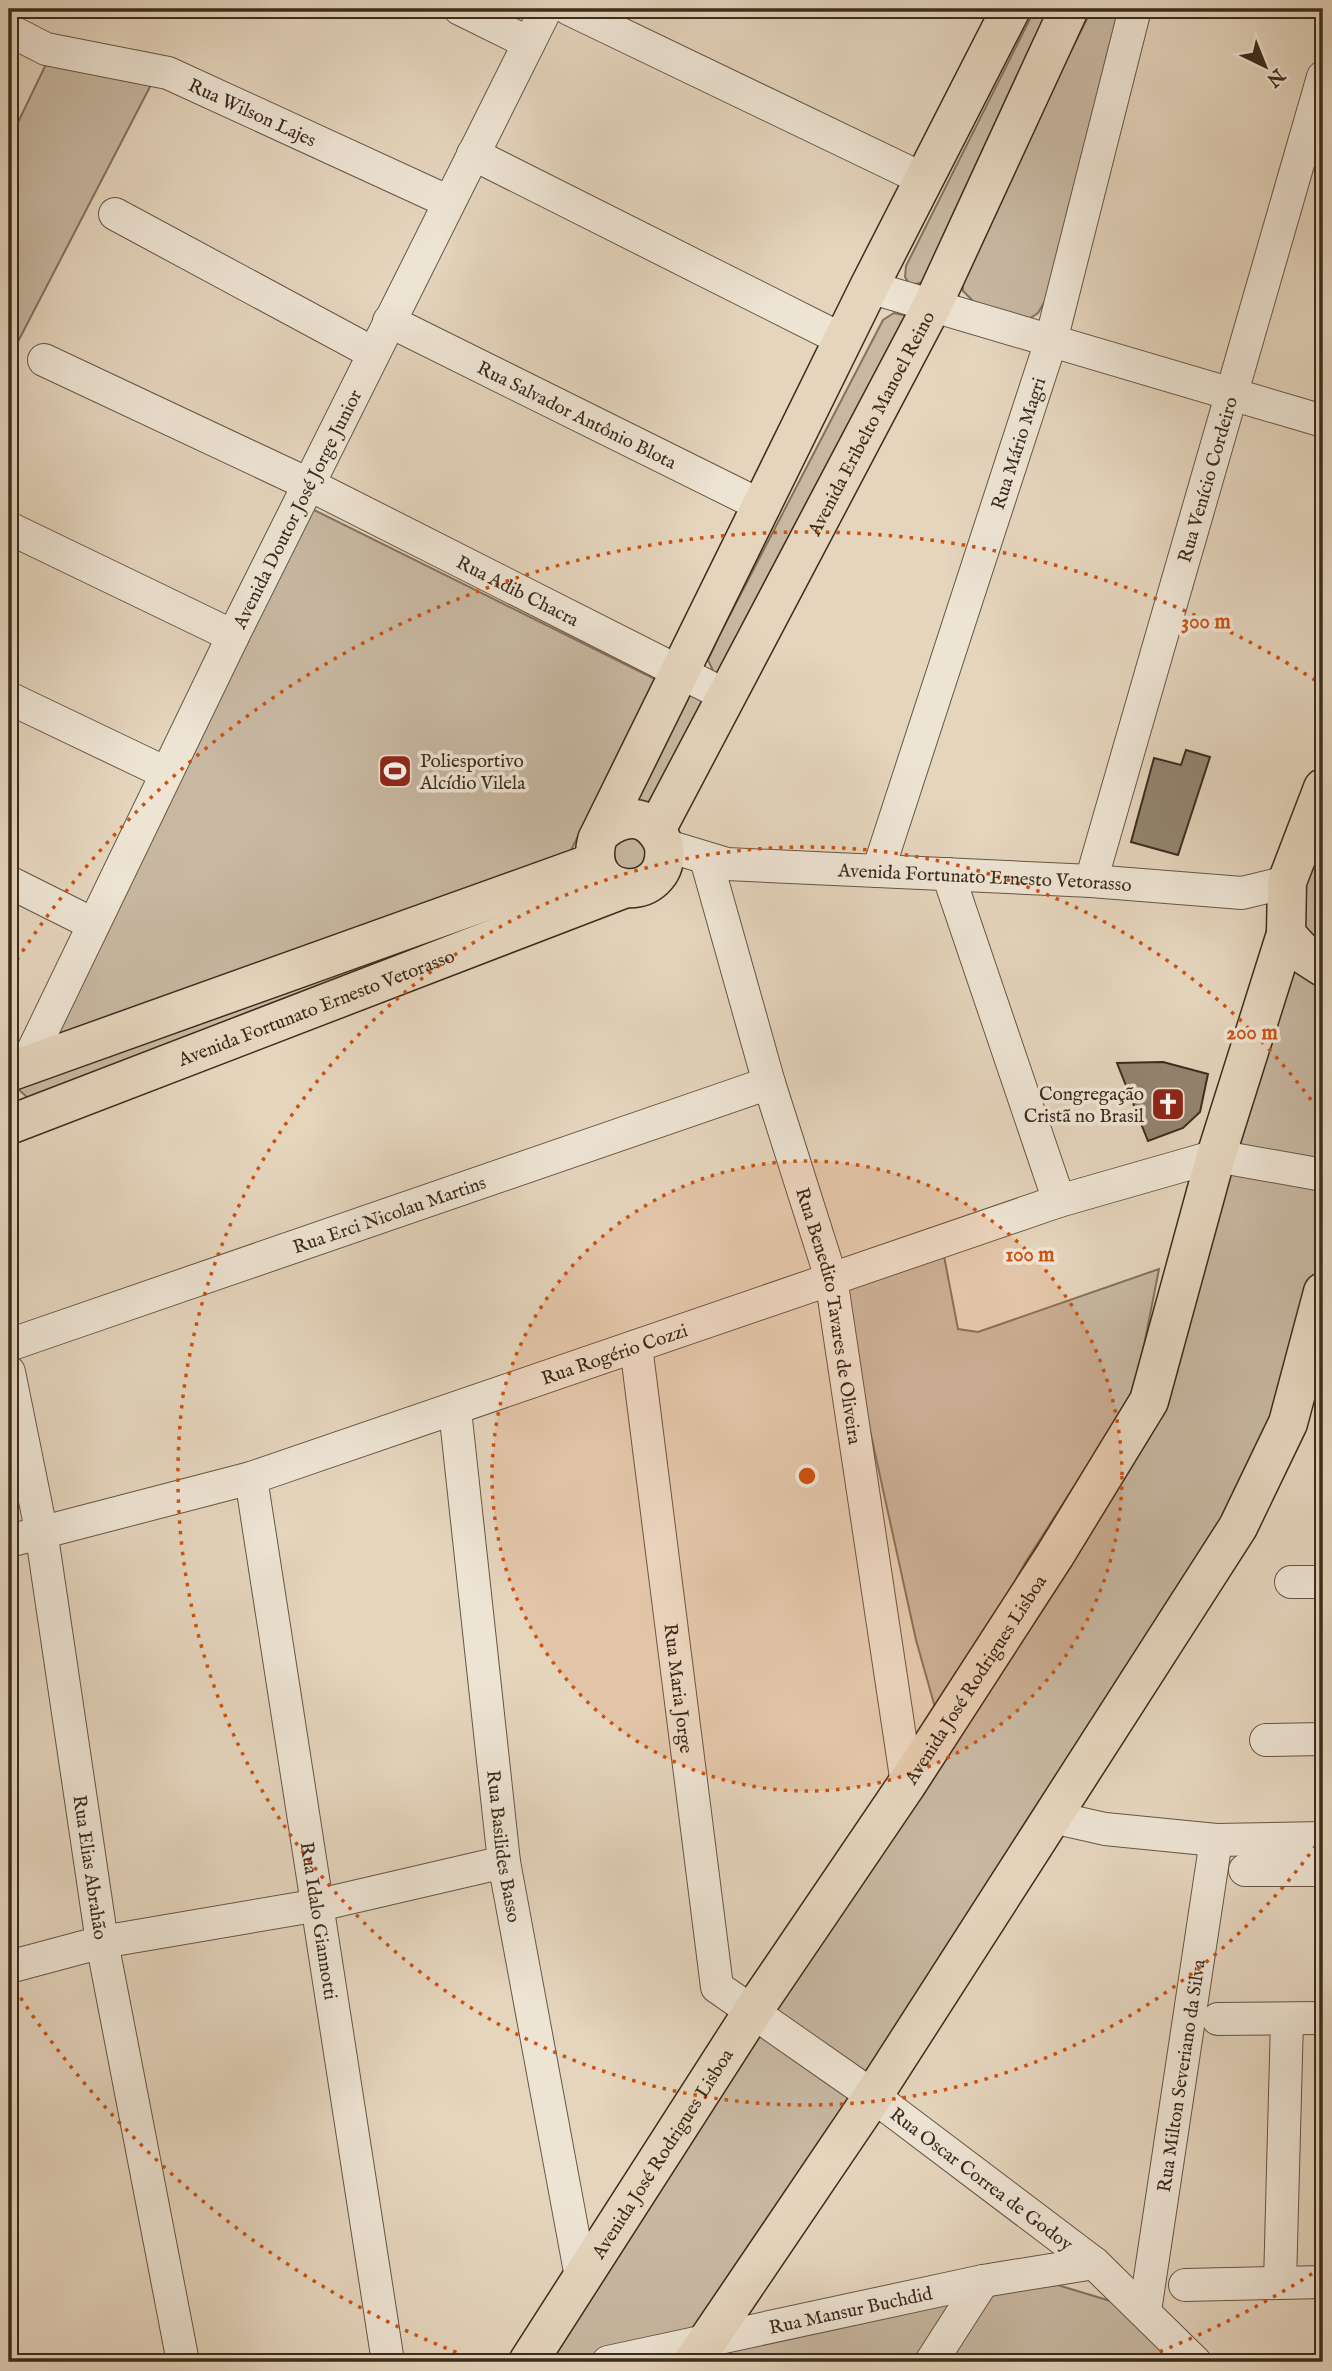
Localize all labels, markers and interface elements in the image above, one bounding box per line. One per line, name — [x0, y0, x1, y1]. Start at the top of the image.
north arrow — [1230, 32, 1300, 102]
text: N — [1261, 62, 1290, 92]
street label: Rua Wilson Lajes — [184, 74, 319, 153]
street label: Avenida Eribelto Manoel Reino — [803, 308, 941, 541]
street label: Rua Salvador Antônio Blota — [473, 357, 681, 476]
street label: Rua Mário Magri — [987, 375, 1052, 513]
street label: Avenida Doutor José Jorge Junior — [228, 386, 368, 634]
street label: Rua Venício Cordeiro — [1174, 394, 1244, 566]
street label: Rua Adib Chacra — [452, 551, 583, 633]
text: 300 m — [1181, 609, 1231, 636]
place label: Poliesportivo Alcídio Vilela — [419, 750, 526, 796]
sports icon: Poliesportivo Alcídio Vilela — [376, 752, 414, 790]
street label: Avenida Fortunato Ernesto Vetorasso — [836, 859, 1133, 898]
street label: Avenida Fortunato Ernesto Vetorasso — [174, 945, 458, 1073]
text: 200 m — [1226, 1020, 1278, 1047]
place label: Congregação Cristã no Brasil — [1024, 1083, 1145, 1129]
church icon: Congregação Cristã no Brasil — [1149, 1085, 1187, 1123]
street label: Rua Erci Nicolau Martins — [290, 1171, 489, 1260]
street label: Rua Benedito Tavares de Oliveira — [789, 1185, 866, 1447]
text: 100 m — [1005, 1242, 1055, 1269]
street label: Rua Rogério Cozzi — [538, 1319, 691, 1392]
centre of rings — [795, 1464, 819, 1488]
street label: Avenida José Rodrigues Lisboa — [899, 1570, 1053, 1790]
street label: Rua Maria Jorge — [657, 1622, 697, 1755]
street label: Rua Basilides Basso — [480, 1769, 525, 1925]
street label: Rua Elias Abrahão — [66, 1793, 111, 1941]
street label: Rua Idalo Giannotti — [294, 1840, 342, 2002]
street label: Rua Milton Severiano da Silva — [1153, 1957, 1212, 2194]
street label: Avenida José Rodrigues Lisboa — [587, 2044, 740, 2265]
street label: Rua Oscar Correa de Godoy — [884, 2103, 1078, 2257]
street label: Rua Mansur Buchdid — [767, 2282, 936, 2341]

